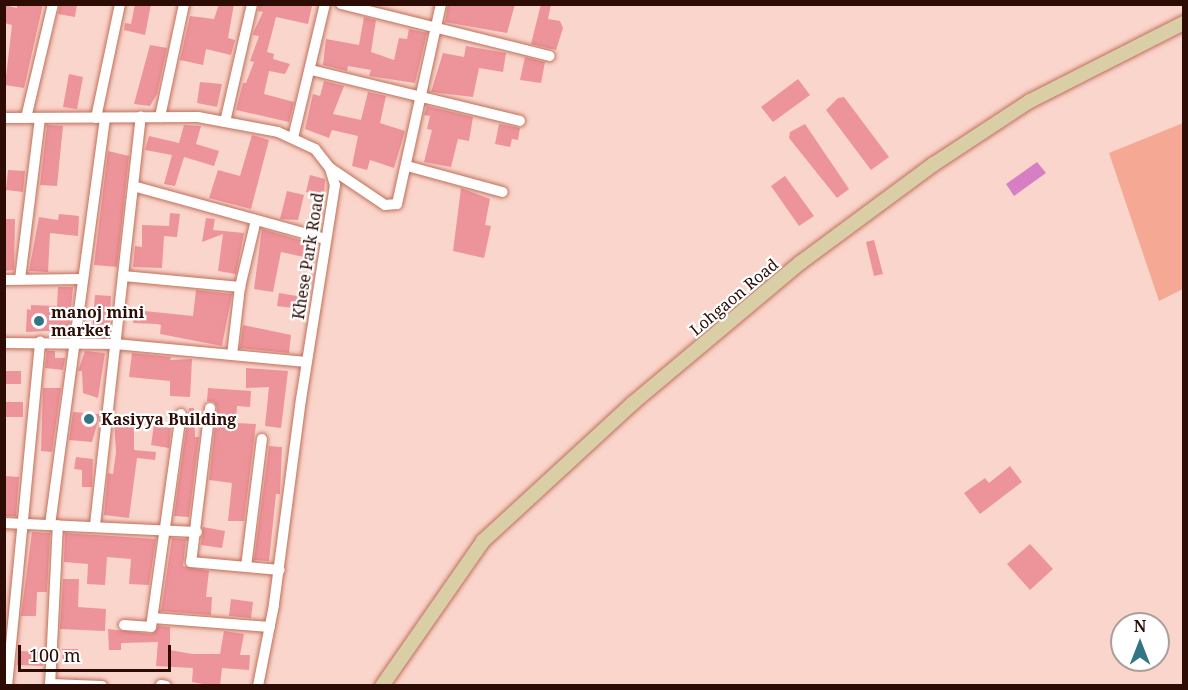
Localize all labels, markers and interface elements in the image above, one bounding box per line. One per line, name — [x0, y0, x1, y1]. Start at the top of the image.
street label: Khese Park Road — [288, 191, 328, 321]
street label: Lohgaon Road — [686, 255, 782, 339]
place label: manoj mini market — [51, 302, 144, 340]
marker: manoj mini market — [32, 314, 46, 328]
place label: Kasiyya Building — [101, 409, 236, 429]
marker: Kasiyya Building — [82, 412, 96, 426]
north arrow — [1110, 612, 1170, 672]
text: N — [1134, 615, 1146, 637]
scale bar — [21, 633, 174, 671]
text: 100 m — [29, 643, 81, 667]

